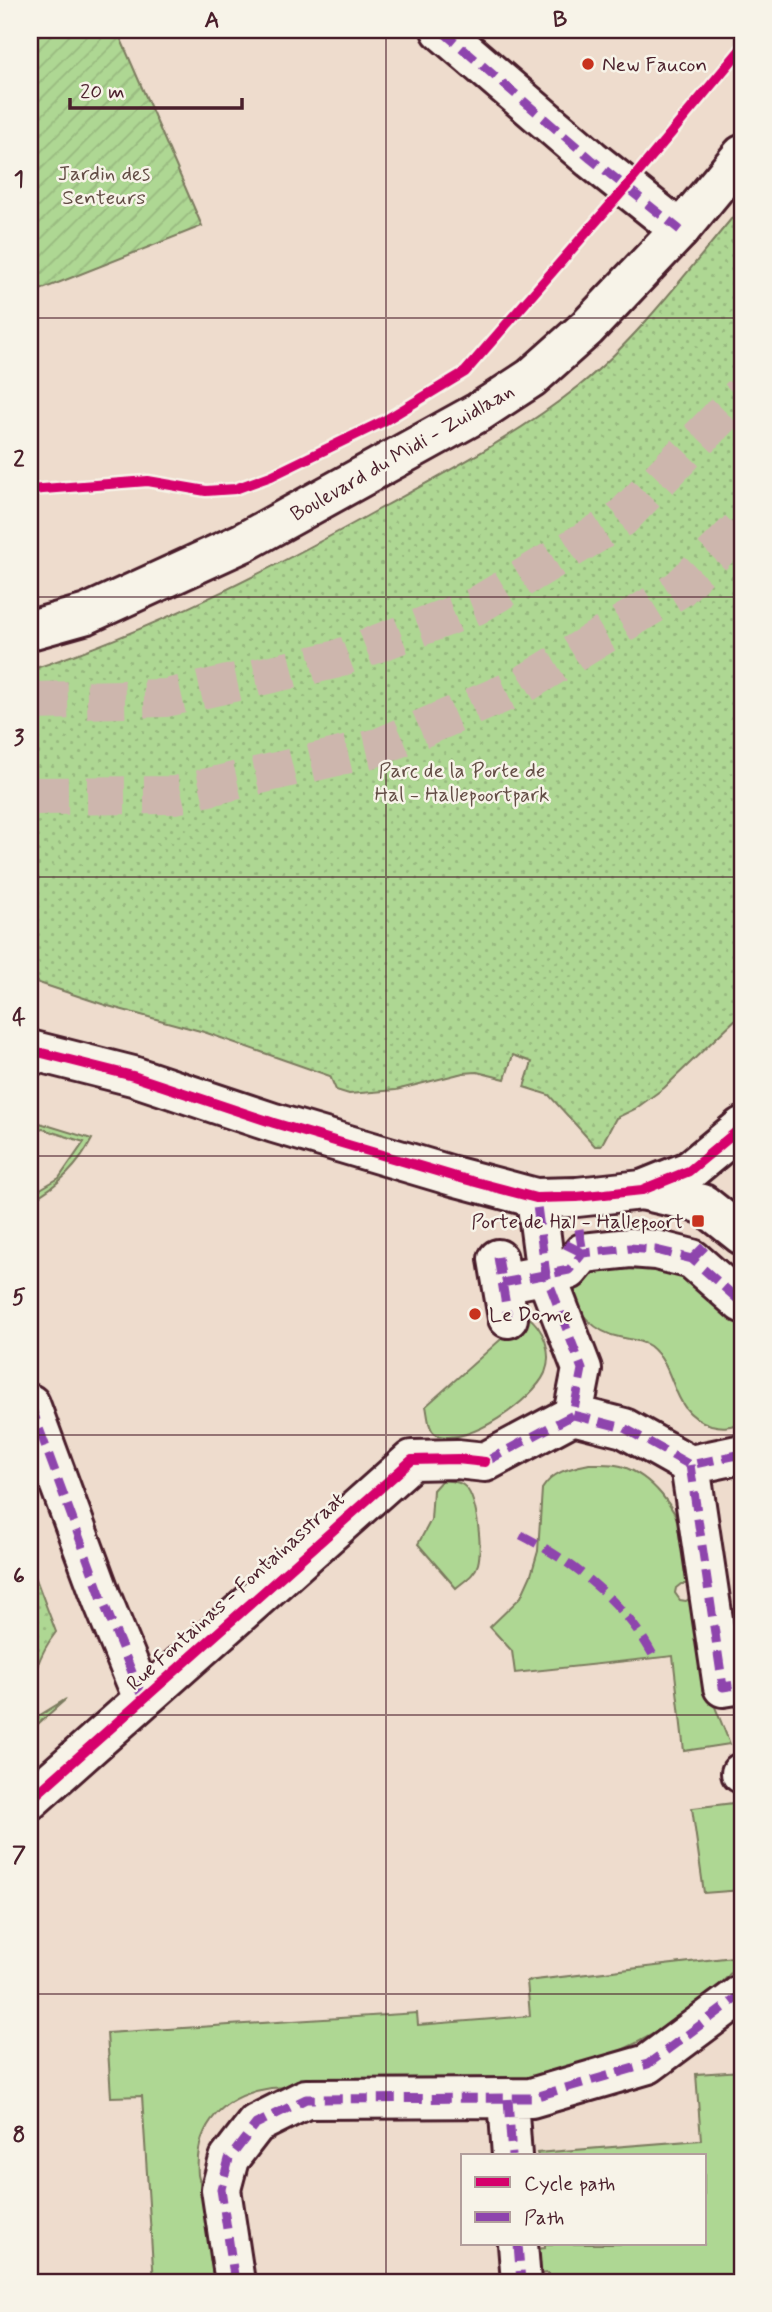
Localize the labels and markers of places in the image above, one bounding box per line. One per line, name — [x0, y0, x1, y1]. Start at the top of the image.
place label: New Faucon — [602, 51, 707, 79]
marker: New Faucon — [580, 56, 596, 72]
place label: Porte de Hal - Hallepoort — [471, 1208, 684, 1236]
marker: Porte de Hal - Hallepoort — [690, 1213, 706, 1229]
place label: Le Dome — [489, 1301, 573, 1329]
marker: Le Dome — [467, 1306, 483, 1322]

